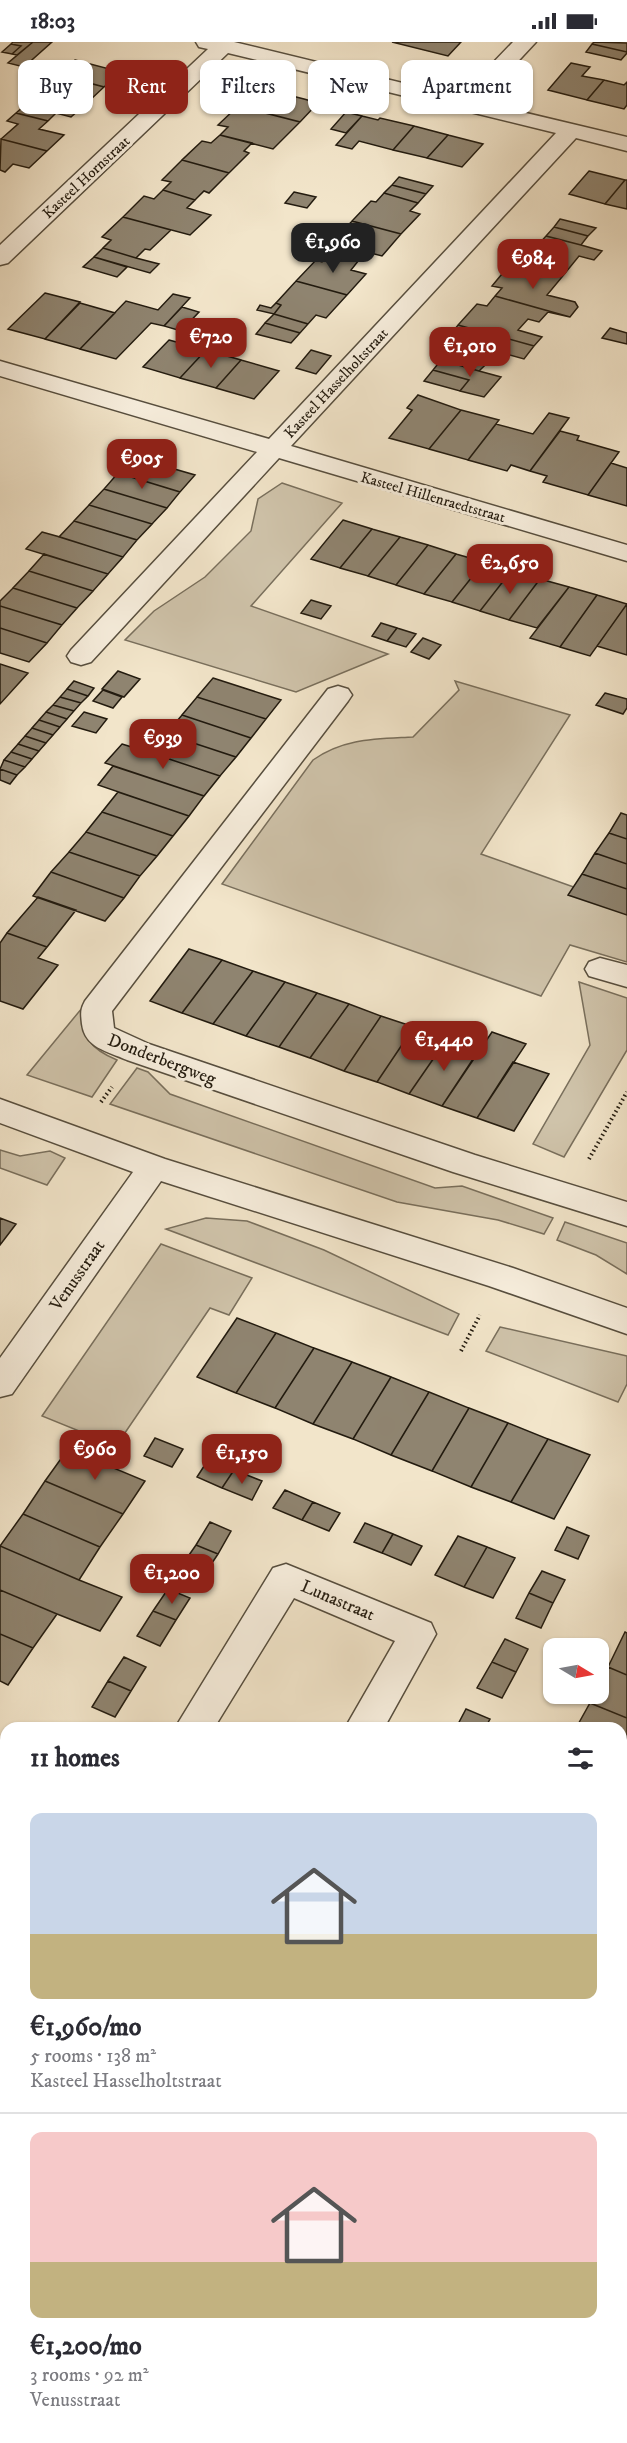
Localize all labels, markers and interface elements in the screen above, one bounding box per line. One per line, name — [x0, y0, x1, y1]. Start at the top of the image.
text: 18:03 — [30, 8, 75, 35]
chip: Buy — [18, 60, 93, 114]
chip: Rent — [105, 60, 188, 114]
chip: Filters — [200, 60, 296, 114]
chip: New — [308, 60, 389, 114]
chip: Apartment — [401, 60, 533, 114]
street label: Kasteel Hornstraat — [39, 132, 134, 223]
pin: €1,960 — [284, 223, 382, 274]
text: €1,960 — [305, 230, 361, 255]
pin: €984 — [497, 239, 569, 290]
text: €984 — [511, 246, 555, 271]
pin: €720 — [175, 318, 247, 369]
street label: Kasteel Hasselholtstraat — [280, 324, 392, 442]
text: €720 — [190, 325, 232, 350]
pin: €1,010 — [421, 327, 519, 378]
text: €1,010 — [443, 334, 497, 359]
pin: €905 — [106, 439, 178, 490]
text: €905 — [121, 446, 163, 471]
street label: Kasteel Hillenraedtstraat — [358, 468, 508, 527]
pin: €2,650 — [461, 544, 559, 595]
text: €2,650 — [481, 551, 539, 576]
pin: €939 — [127, 719, 199, 770]
text: €939 — [143, 726, 183, 751]
pin: €1,440 — [395, 1021, 493, 1072]
text: €1,440 — [415, 1028, 473, 1053]
street label: Donderbergweg — [104, 1029, 219, 1091]
street label: Venusstraat — [45, 1236, 110, 1316]
pin: €960 — [59, 1430, 131, 1481]
pin: €1,150 — [193, 1434, 291, 1485]
text: €960 — [74, 1437, 116, 1462]
text: €1,150 — [216, 1441, 268, 1466]
pin: €1,200 — [123, 1554, 221, 1605]
text: €1,200 — [144, 1561, 200, 1586]
street label: Lunastraat — [297, 1576, 378, 1626]
north arrow — [543, 1638, 609, 1704]
map controls — [543, 1638, 609, 1704]
text: 11 homes — [30, 1742, 120, 1775]
icon: filters — [564, 1742, 597, 1775]
icon: home — [260, 1852, 368, 1960]
text: €1,960/mo — [30, 2011, 141, 2044]
text: 5 rooms · 138 m² — [30, 2044, 156, 2069]
text: Kasteel Hasselholtstraat — [30, 2069, 222, 2094]
icon: home — [260, 2171, 368, 2279]
text: €1,200/mo — [30, 2330, 142, 2363]
text: 3 rooms · 92 m² — [30, 2363, 149, 2388]
text: Venusstraat — [30, 2388, 121, 2413]

